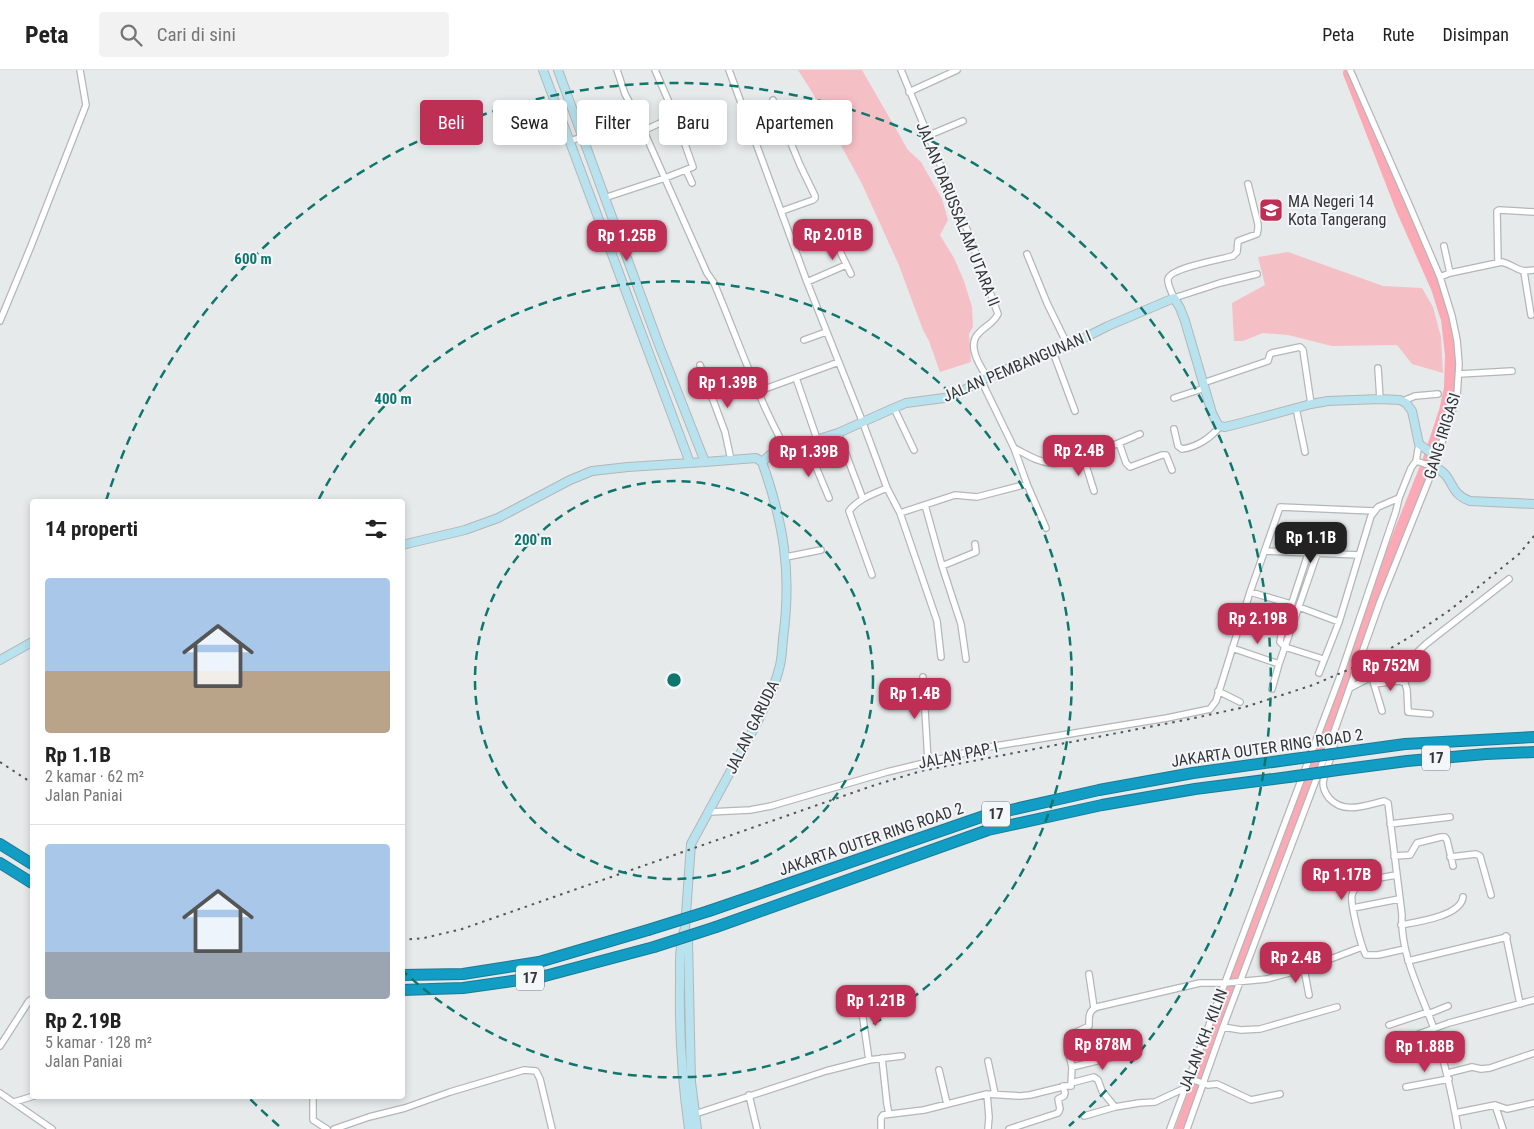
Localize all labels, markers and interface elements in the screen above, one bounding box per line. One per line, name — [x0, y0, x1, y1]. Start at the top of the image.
search box — [99, 12, 449, 57]
text: Peta — [25, 21, 69, 49]
icon: search — [117, 21, 145, 49]
text: Cari di sini — [157, 23, 236, 46]
text: Peta — [1322, 24, 1354, 45]
text: Rute — [1382, 24, 1414, 45]
text: Disimpan — [1442, 24, 1509, 45]
chip: Beli — [420, 100, 483, 145]
chip: Sewa — [493, 100, 567, 145]
chip: Filter — [577, 100, 649, 145]
chip: Baru — [659, 100, 727, 145]
chip: Apartemen — [737, 100, 852, 145]
street label: JALAN DARUSSALAM UTARA II — [912, 119, 1004, 309]
place label: MA Negeri 14 Kota Tangerang — [1288, 192, 1386, 229]
school or university icon: MA Negeri 14 Kota Tangerang — [1258, 197, 1284, 223]
pin: Rp 2.01B — [781, 218, 885, 261]
pin: Rp 1.25B — [575, 220, 679, 262]
text: Rp 2.01B — [804, 225, 862, 244]
text: Rp 1.25B — [598, 226, 656, 245]
text: 600 m — [234, 250, 272, 268]
street label: JALAN PEMBANGUNAN I — [940, 326, 1094, 406]
pin: Rp 1.39B — [676, 366, 780, 409]
text: Rp 1.39B — [699, 373, 757, 392]
text: 400 m — [374, 390, 412, 408]
street label: GANG IRIGASI — [1420, 391, 1464, 481]
pin: Rp 2.4B — [1033, 434, 1125, 477]
pin: Rp 1.39B — [757, 436, 861, 478]
text: Rp 2.4B — [1054, 441, 1104, 460]
text: Rp 1.39B — [780, 442, 838, 461]
icon: filters — [362, 515, 390, 543]
text: 14 properti — [45, 517, 138, 541]
pin: Rp 1.1B — [1265, 522, 1357, 564]
text: Rp 1.1B — [1286, 528, 1336, 547]
text: 200 m — [514, 531, 552, 549]
pin: Rp 2.19B — [1206, 602, 1310, 645]
text: Rp 2.19B — [1229, 609, 1287, 628]
icon: home — [173, 611, 263, 701]
pin: Rp 752M — [1345, 650, 1437, 692]
text: Rp 752M — [1363, 656, 1419, 675]
centre of rings — [665, 671, 683, 689]
street label: JALAN GARUDA — [721, 677, 783, 777]
pin: Rp 1.4B — [869, 678, 961, 720]
text: Rp 1.4B — [890, 684, 940, 703]
street label: JAKARTA OUTER RING ROAD 2 — [1170, 725, 1364, 771]
street label: JALAN PAP I — [916, 737, 1000, 773]
text: Rp 1.1B — [45, 743, 111, 767]
road number: 17 — [1422, 746, 1450, 770]
text: 2 kamar · 62 m² — [45, 767, 144, 786]
text: Jalan Paniai — [45, 786, 122, 805]
street label: JAKARTA OUTER RING ROAD 2 — [776, 798, 966, 880]
road number: 17 — [982, 802, 1010, 826]
pin: Rp 1.17B — [1290, 858, 1394, 901]
text: Rp 1.17B — [1313, 865, 1371, 884]
icon: home — [173, 876, 263, 966]
pin: Rp 2.4B — [1250, 942, 1342, 984]
text: Rp 2.4B — [1271, 948, 1321, 967]
road number: 17 — [516, 966, 544, 990]
pin: Rp 1.21B — [824, 984, 928, 1027]
street label: JALAN KH. KILIN — [1175, 986, 1231, 1094]
text: Rp 1.21B — [847, 991, 905, 1010]
text: Rp 2.19B — [45, 1009, 122, 1033]
pin: Rp 878M — [1057, 1028, 1149, 1071]
pin: Rp 1.88B — [1373, 1030, 1477, 1073]
text: 5 kamar · 128 m² — [45, 1033, 152, 1052]
text: Rp 878M — [1075, 1035, 1131, 1054]
text: Rp 1.88B — [1396, 1037, 1454, 1056]
text: Jalan Paniai — [45, 1052, 122, 1071]

